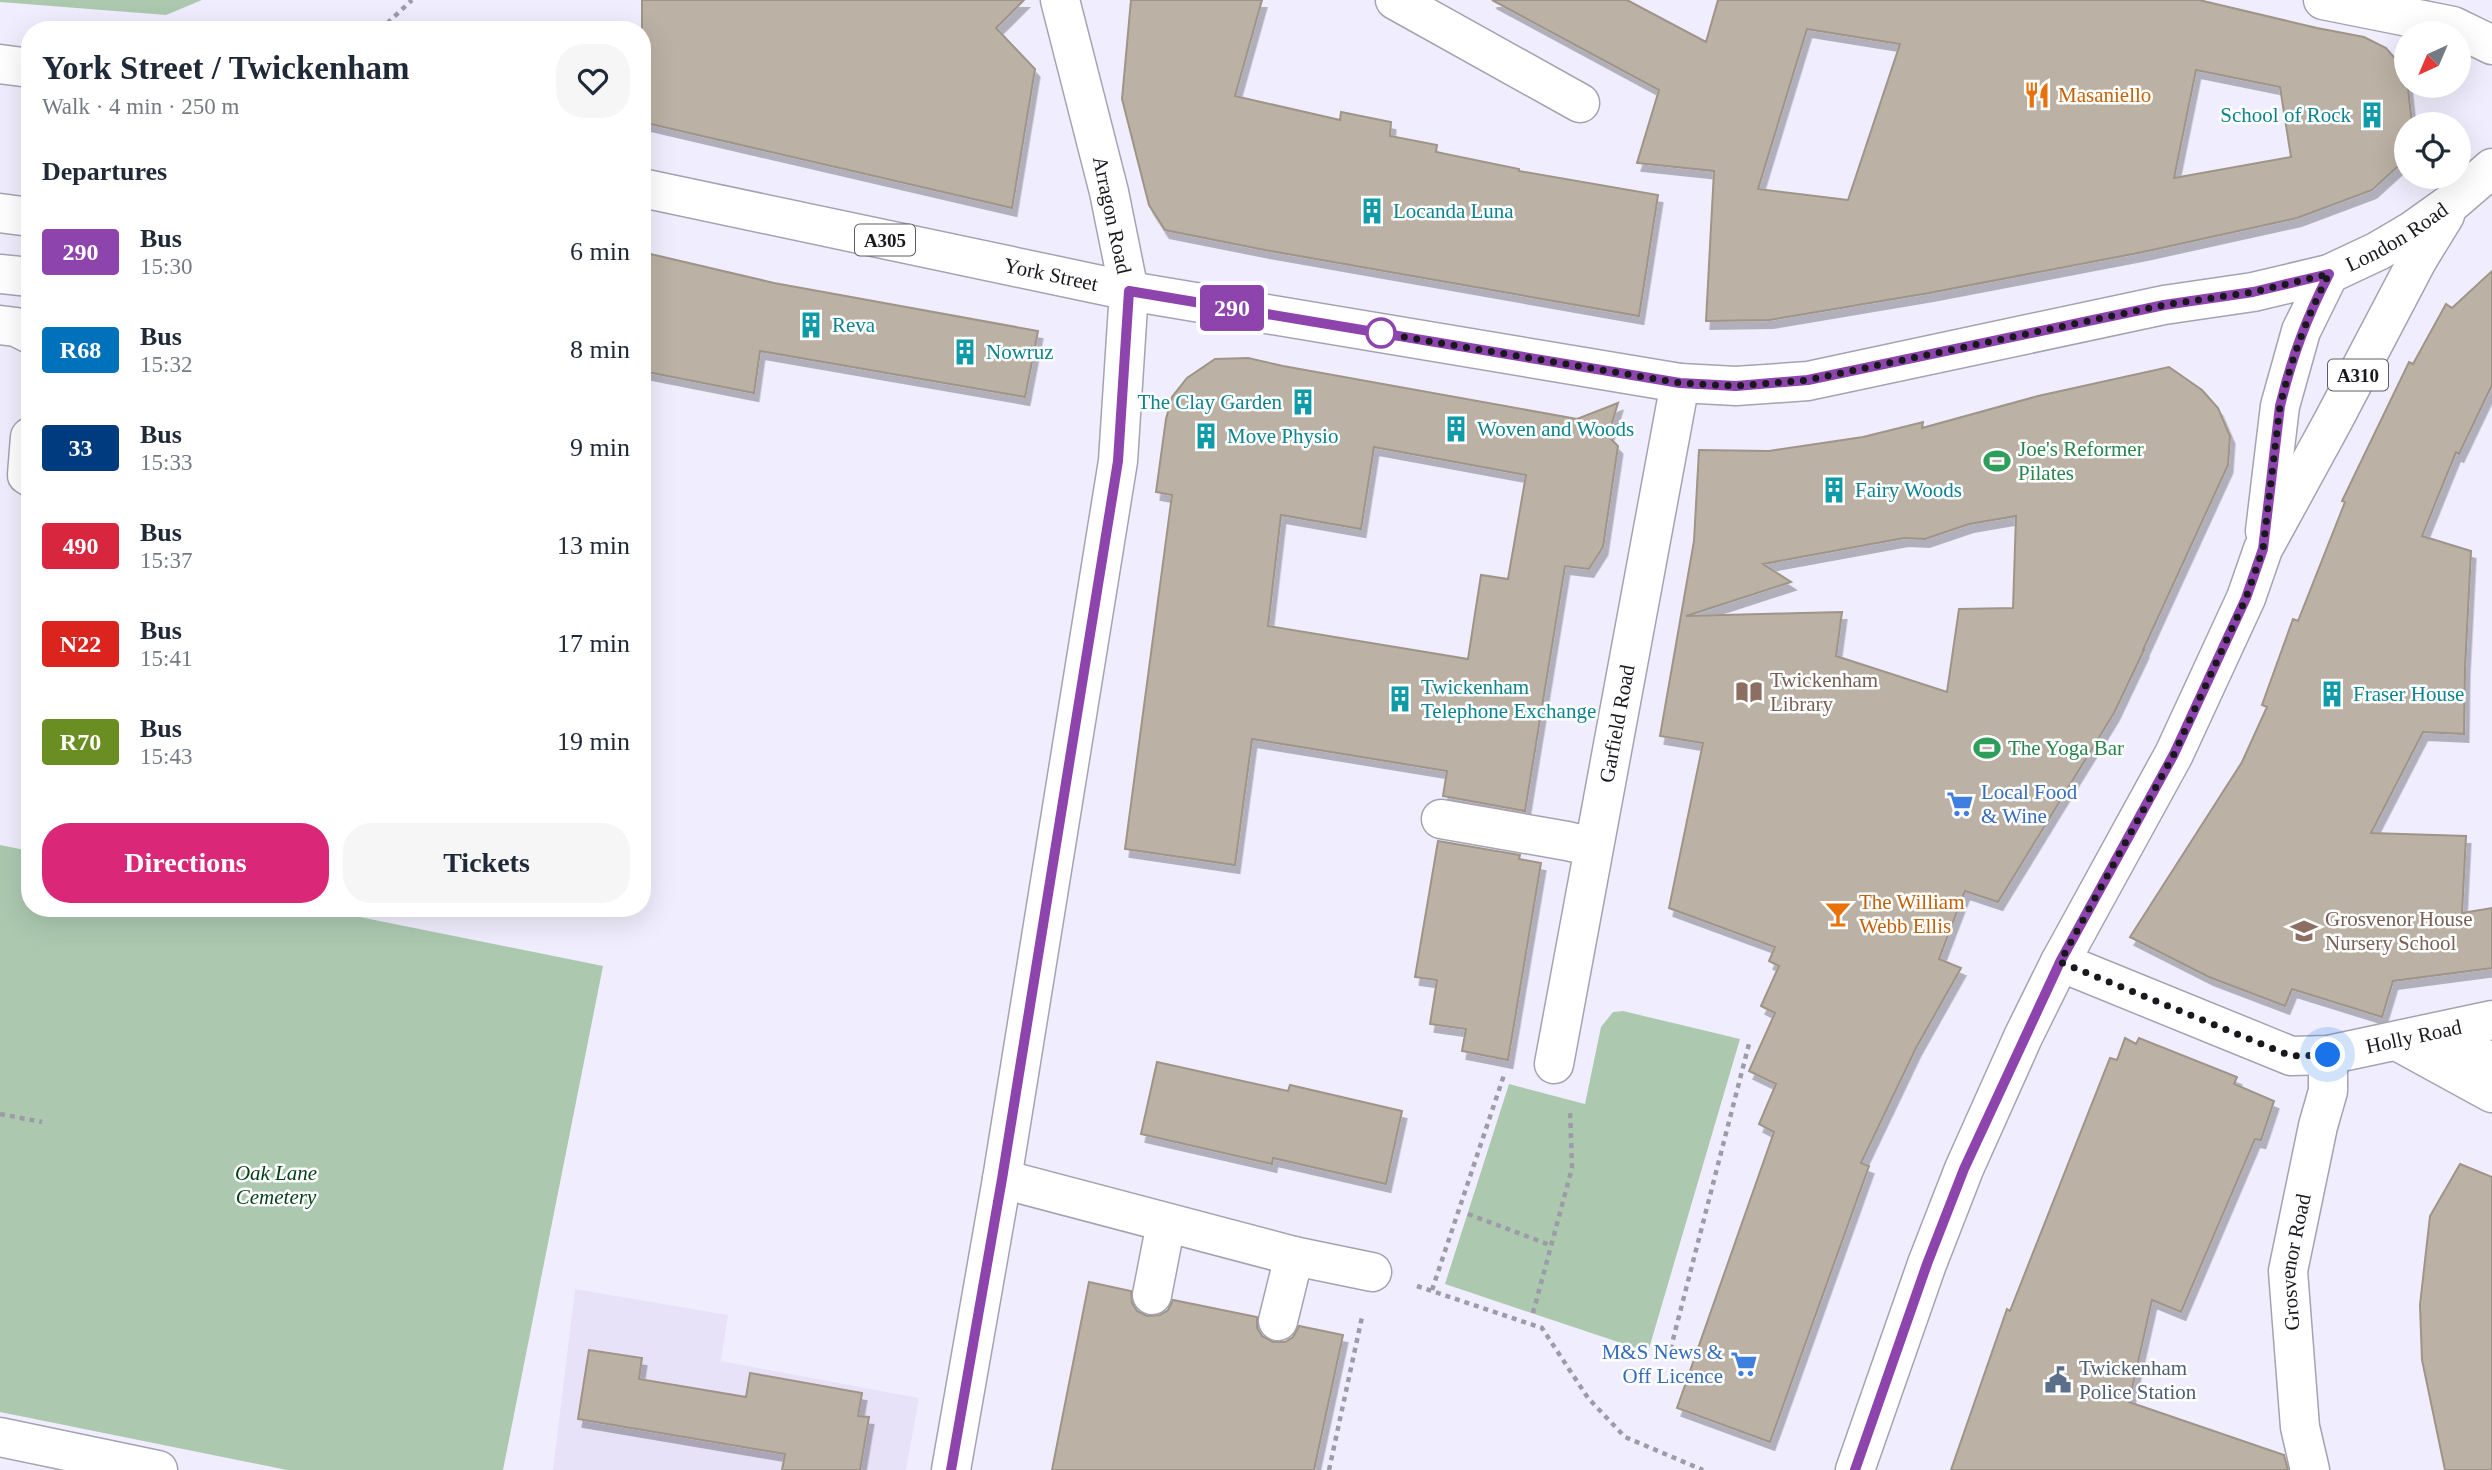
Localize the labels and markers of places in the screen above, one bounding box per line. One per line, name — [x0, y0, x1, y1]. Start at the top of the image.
restaurant icon: Masaniello — [2022, 80, 2052, 110]
place label: Masaniello — [2058, 83, 2151, 107]
building icon: School of Rock — [2357, 100, 2387, 130]
place label: School of Rock — [2220, 103, 2351, 127]
building icon: Locanda Luna — [1357, 196, 1387, 226]
place label: Locanda Luna — [1393, 199, 1514, 223]
building icon: Reva — [796, 310, 826, 340]
place label: Reva — [832, 313, 876, 337]
unlabelled marker — [1366, 318, 1396, 348]
building icon: Nowruz — [950, 337, 980, 367]
place label: Nowruz — [986, 340, 1054, 364]
building icon: The Clay Garden — [1288, 387, 1318, 417]
place label: The Clay Garden — [1137, 390, 1282, 414]
building icon: Woven and Woods — [1441, 414, 1471, 444]
place label: Woven and Woods — [1477, 417, 1634, 441]
building icon: Move Physio — [1191, 421, 1221, 451]
place label: Move Physio — [1227, 424, 1338, 448]
place label: Joe's Reformer Pilates — [2018, 437, 2144, 485]
sports icon: Joe's Reformer Pilates — [1982, 446, 2012, 476]
building icon: Fairy Woods — [1819, 475, 1849, 505]
place label: Fairy Woods — [1855, 478, 1962, 502]
place label: Twickenham Library — [1770, 668, 1878, 716]
place label: Twickenham Telephone Exchange — [1421, 675, 1596, 723]
library icon: Twickenham Library — [1734, 677, 1764, 707]
building icon: Fraser House — [2317, 679, 2347, 709]
place label: Fraser House — [2353, 682, 2464, 706]
building icon: Twickenham Telephone Exchange — [1385, 684, 1415, 714]
sports icon: The Yoga Bar — [1972, 733, 2002, 763]
place label: The Yoga Bar — [2008, 736, 2124, 760]
place label: Local Food & Wine — [1981, 780, 2078, 828]
supermarket icon: Local Food & Wine — [1945, 789, 1975, 819]
place label: The William Webb Ellis — [1859, 890, 1965, 938]
bar icon: The William Webb Ellis — [1823, 899, 1853, 929]
place label: Grosvenor House Nursery School — [2325, 907, 2473, 955]
school or university icon: Grosvenor House Nursery School — [2289, 916, 2319, 946]
place label: M&S News & Off Licence — [1602, 1340, 1723, 1388]
supermarket icon: M&S News & Off Licence — [1729, 1349, 1759, 1379]
place label: Twickenham Police Station — [2079, 1356, 2197, 1404]
public building icon: Twickenham Police Station — [2043, 1365, 2073, 1395]

